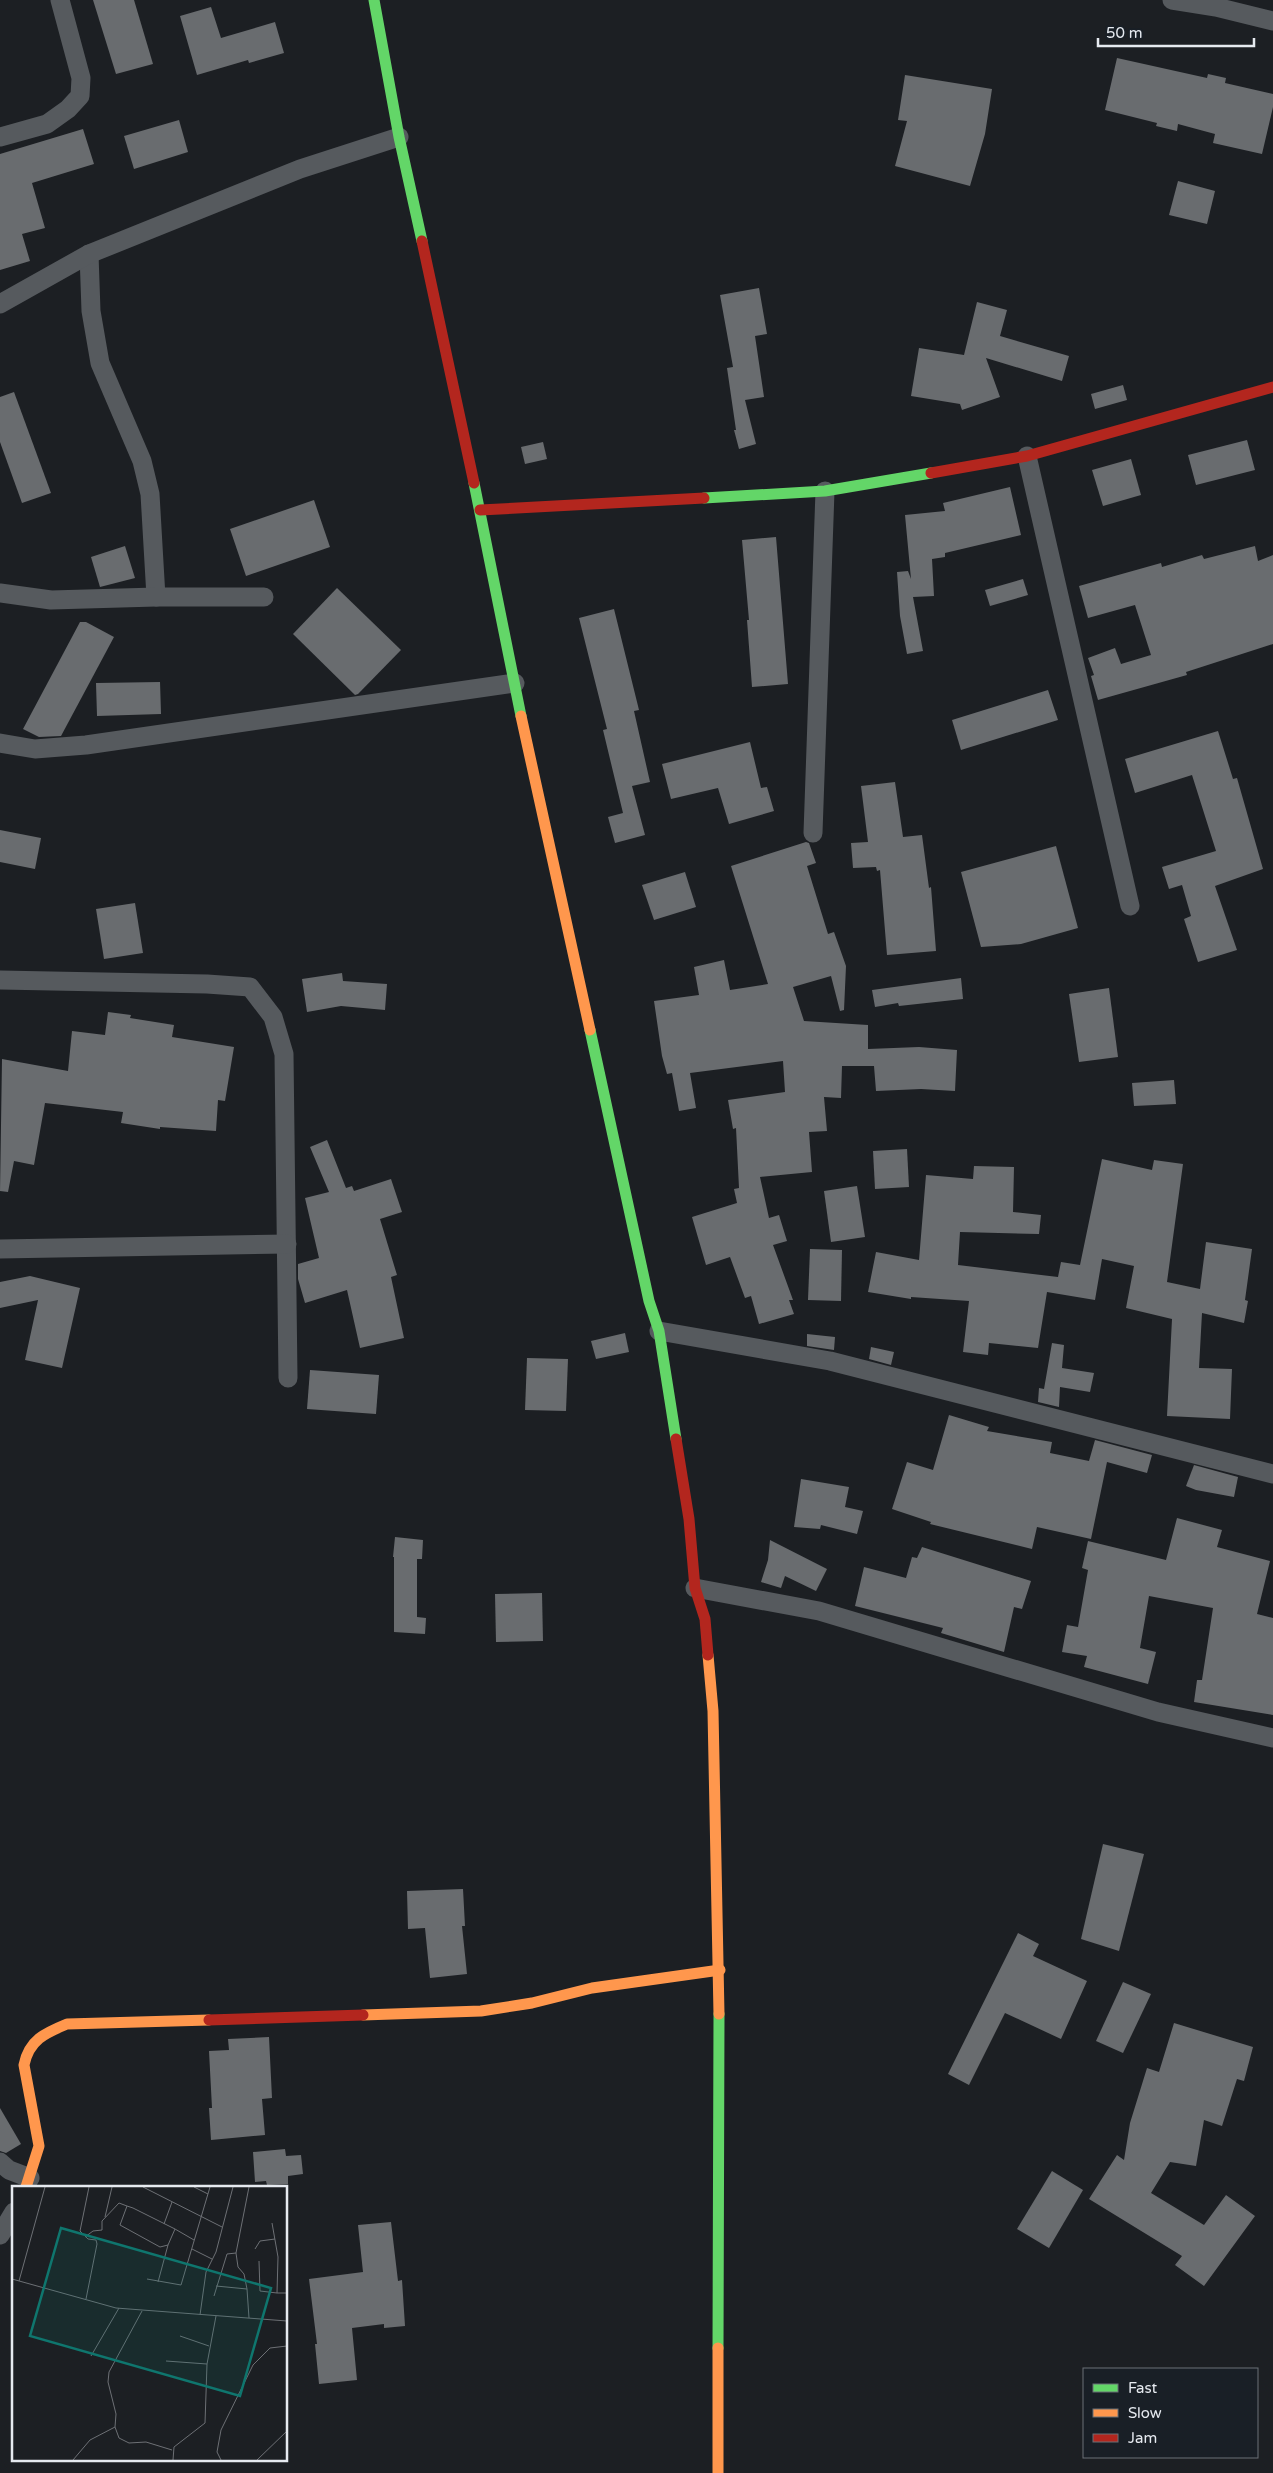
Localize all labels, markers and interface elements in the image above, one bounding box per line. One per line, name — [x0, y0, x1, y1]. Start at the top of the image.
scale bar — [1098, 15, 1254, 47]
text: 50 m — [1106, 24, 1143, 42]
inset map — [12, 2186, 288, 2460]
legend — [1083, 2368, 1258, 2458]
text: Fast — [1128, 2379, 1158, 2397]
text: Slow — [1128, 2404, 1162, 2422]
text: Jam — [1128, 2429, 1157, 2447]

